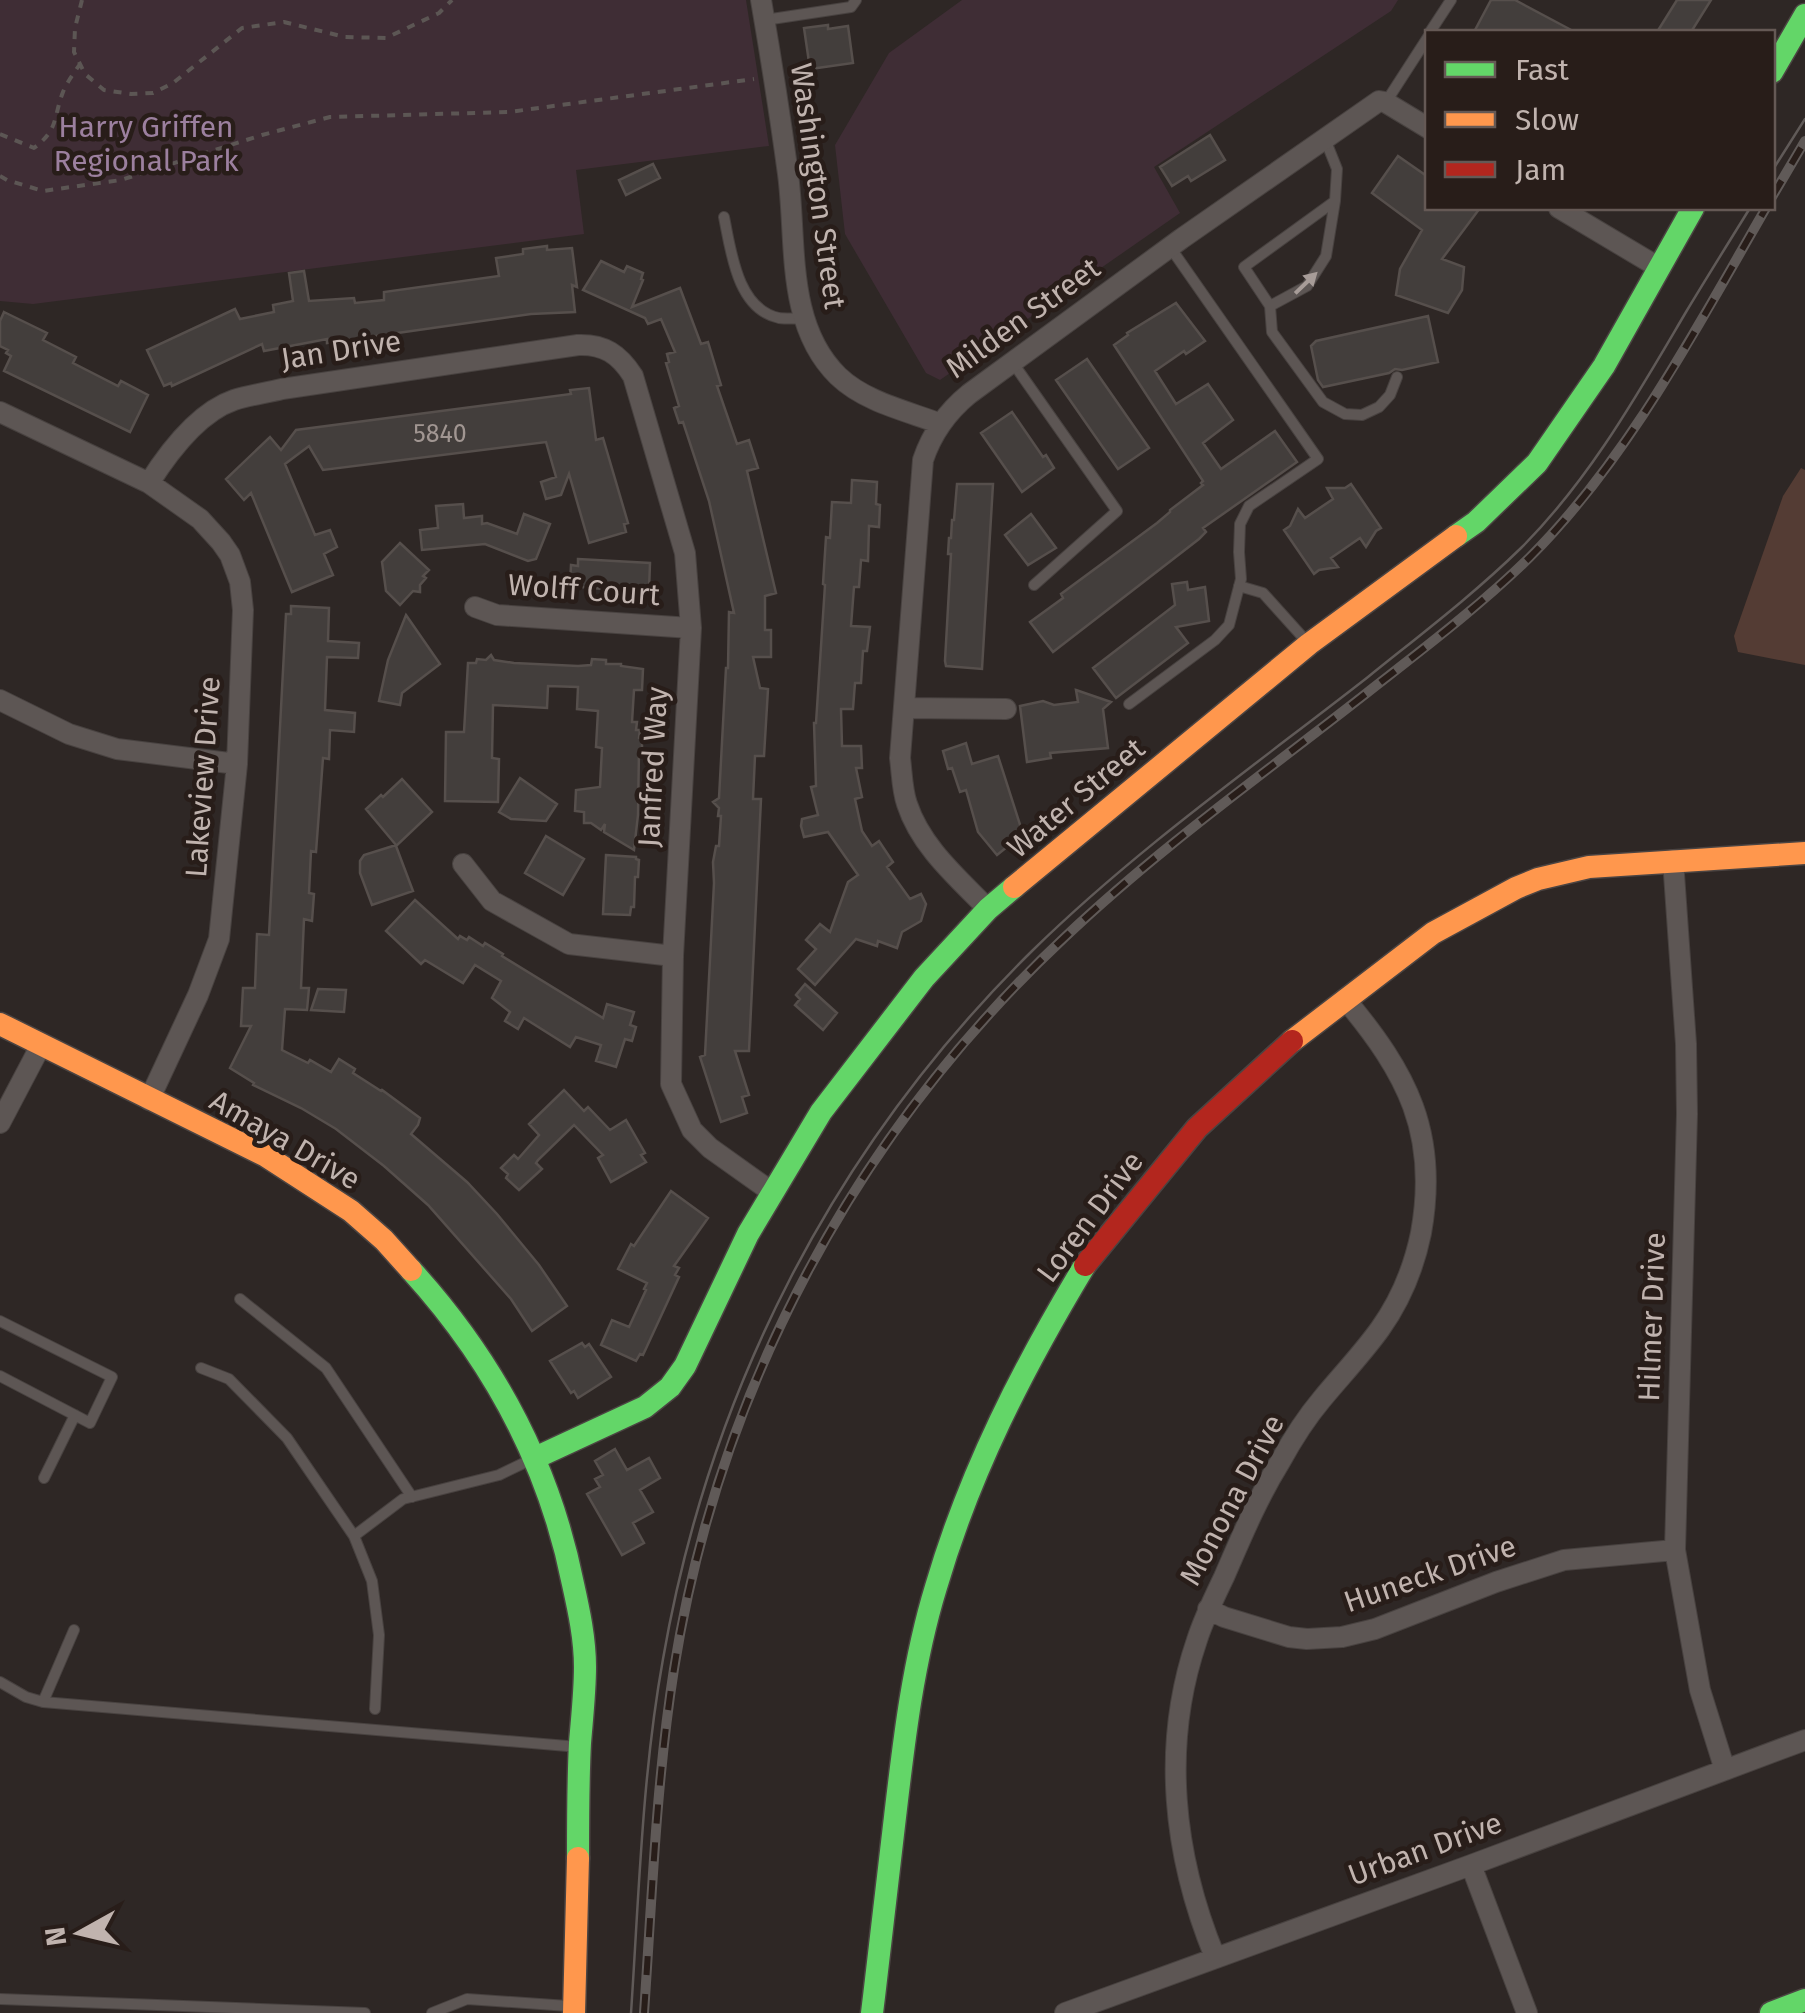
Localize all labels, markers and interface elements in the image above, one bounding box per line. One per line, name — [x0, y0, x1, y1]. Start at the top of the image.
legend — [1425, 30, 1775, 210]
text: Fast — [1515, 52, 1569, 88]
street label: Washington Street — [783, 61, 853, 311]
text: Slow — [1515, 102, 1579, 138]
park label: Harry Griffen Regional Park — [53, 109, 239, 179]
text: Jam — [1515, 152, 1566, 188]
street label: Milden Street — [939, 250, 1107, 386]
one-way arrow — [1293, 272, 1317, 295]
street label: Jan Drive — [278, 323, 404, 377]
house number: 5840 — [413, 419, 467, 449]
street label: Wolff Court — [507, 567, 661, 613]
street label: Lakeview Drive — [178, 675, 228, 879]
street label: Janfred Way — [631, 686, 675, 848]
street label: Water Street — [1000, 730, 1152, 866]
street label: Amaya Drive — [203, 1082, 367, 1198]
street label: Loren Drive — [1029, 1144, 1151, 1290]
street label: Hilmer Drive — [1631, 1232, 1673, 1402]
street label: Monona Drive — [1172, 1408, 1292, 1592]
street label: Huneck Drive — [1339, 1528, 1521, 1620]
street label: Urban Drive — [1343, 1805, 1507, 1893]
north arrow — [30, 1883, 130, 1983]
text: N — [38, 1925, 73, 1948]

